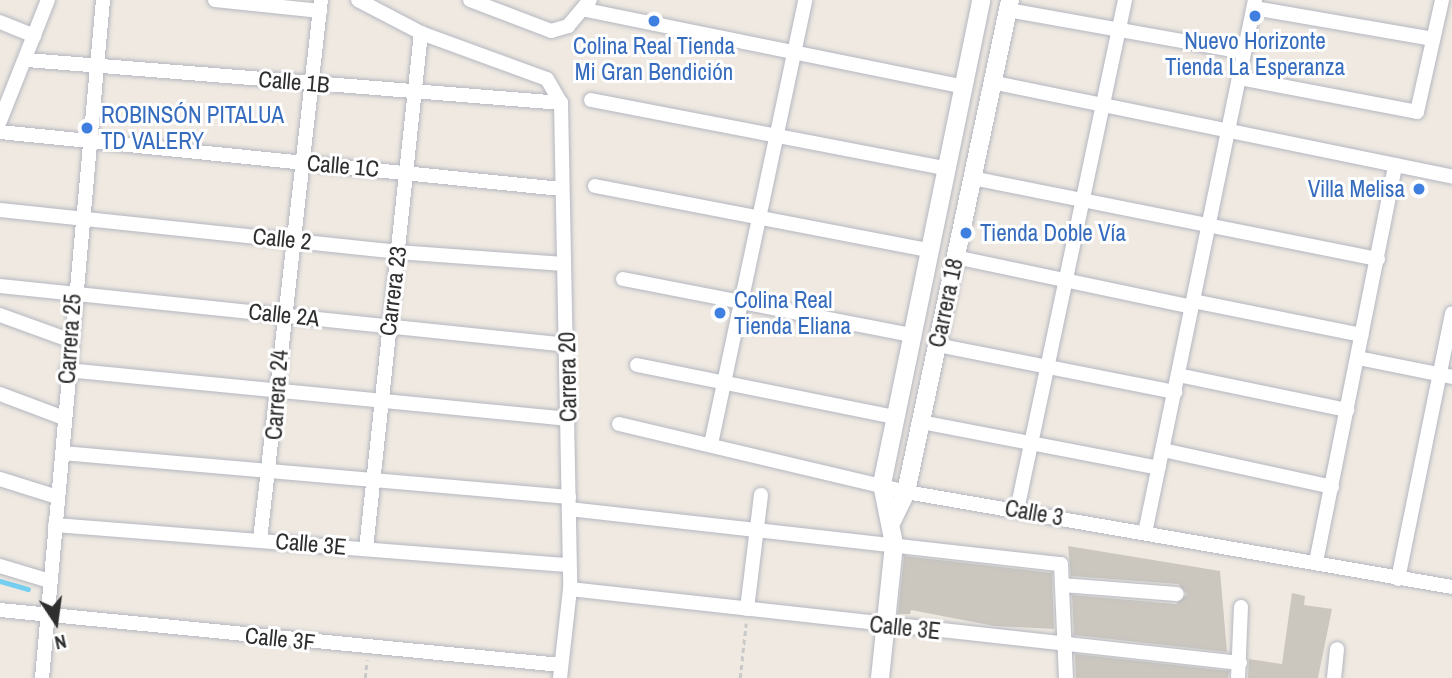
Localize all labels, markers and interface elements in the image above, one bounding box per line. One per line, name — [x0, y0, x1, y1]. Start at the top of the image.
marker: Nuevo Horizonte Tienda La Esperanza — [1247, 8, 1263, 24]
marker: Colina Real Tienda Mi Gran Bendición — [646, 13, 662, 29]
place label: Nuevo Horizonte Tienda La Esperanza — [1165, 27, 1345, 81]
place label: Colina Real Tienda Mi Gran Bendición — [573, 32, 735, 86]
street label: Calle 1B — [257, 65, 331, 99]
place label: ROBINSÓN PITALUA TD VALERY — [101, 101, 284, 155]
marker: ROBINSÓN PITALUA TD VALERY — [79, 120, 95, 136]
street label: Calle 1C — [306, 149, 380, 183]
place label: Villa Melisa — [1308, 175, 1405, 203]
marker: Villa Melisa — [1411, 181, 1427, 197]
place label: Tienda Doble Vía — [980, 219, 1126, 247]
street label: Calle 2 — [251, 222, 313, 256]
marker: Tienda Doble Vía — [958, 225, 974, 241]
street label: Carrera 23 — [374, 245, 412, 337]
street label: Carrera 18 — [923, 256, 969, 350]
place label: Colina Real Tienda Eliana — [734, 286, 851, 340]
street label: Carrera 25 — [53, 293, 87, 385]
street label: Calle 2A — [247, 298, 321, 332]
marker: Colina Real Tienda Eliana — [712, 305, 728, 321]
street label: Carrera 20 — [553, 332, 583, 422]
street label: Carrera 24 — [260, 349, 294, 441]
street label: Calle 3 — [1003, 494, 1065, 532]
street label: Calle 3E — [274, 527, 348, 561]
north arrow — [21, 587, 91, 657]
street label: Calle 3E — [868, 611, 942, 645]
street label: Calle 3F — [244, 622, 316, 656]
text: N — [52, 629, 69, 656]

